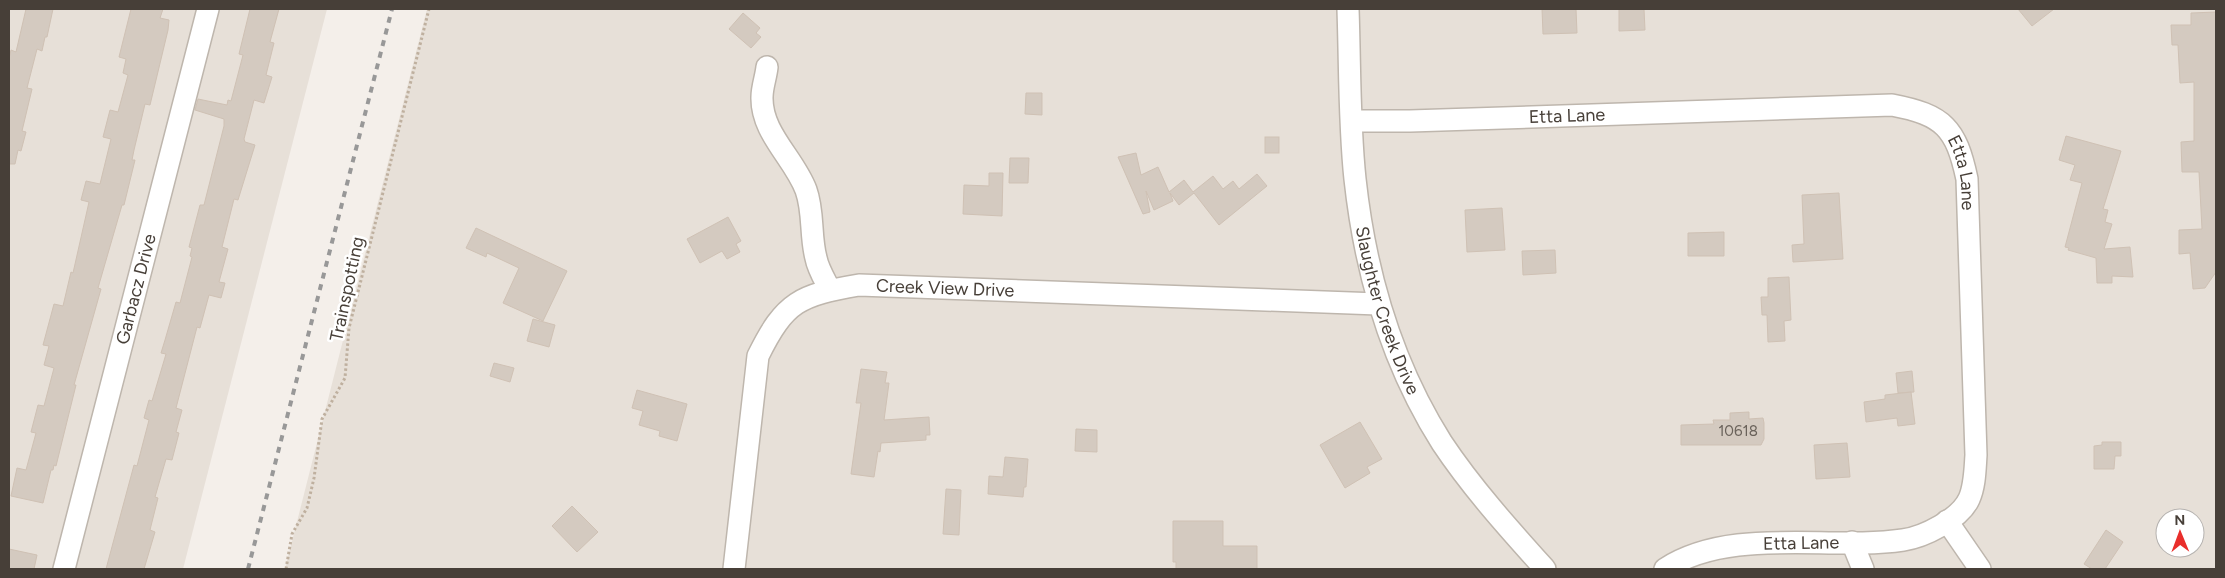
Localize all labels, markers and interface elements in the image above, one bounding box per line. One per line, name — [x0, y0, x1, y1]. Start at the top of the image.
street label: Etta Lane — [1528, 104, 1606, 128]
street label: Etta Lane — [1943, 131, 1979, 211]
street label: Slaughter Creek Drive — [1351, 225, 1424, 398]
street label: Garbacz Drive — [111, 231, 161, 347]
street label: Trainspotting — [325, 235, 369, 343]
street label: Creek View Drive — [876, 275, 1015, 302]
house number: 10618 — [1718, 422, 1758, 440]
north arrow — [2155, 508, 2205, 558]
text: N — [2174, 512, 2185, 529]
street label: Etta Lane — [1763, 531, 1839, 555]

